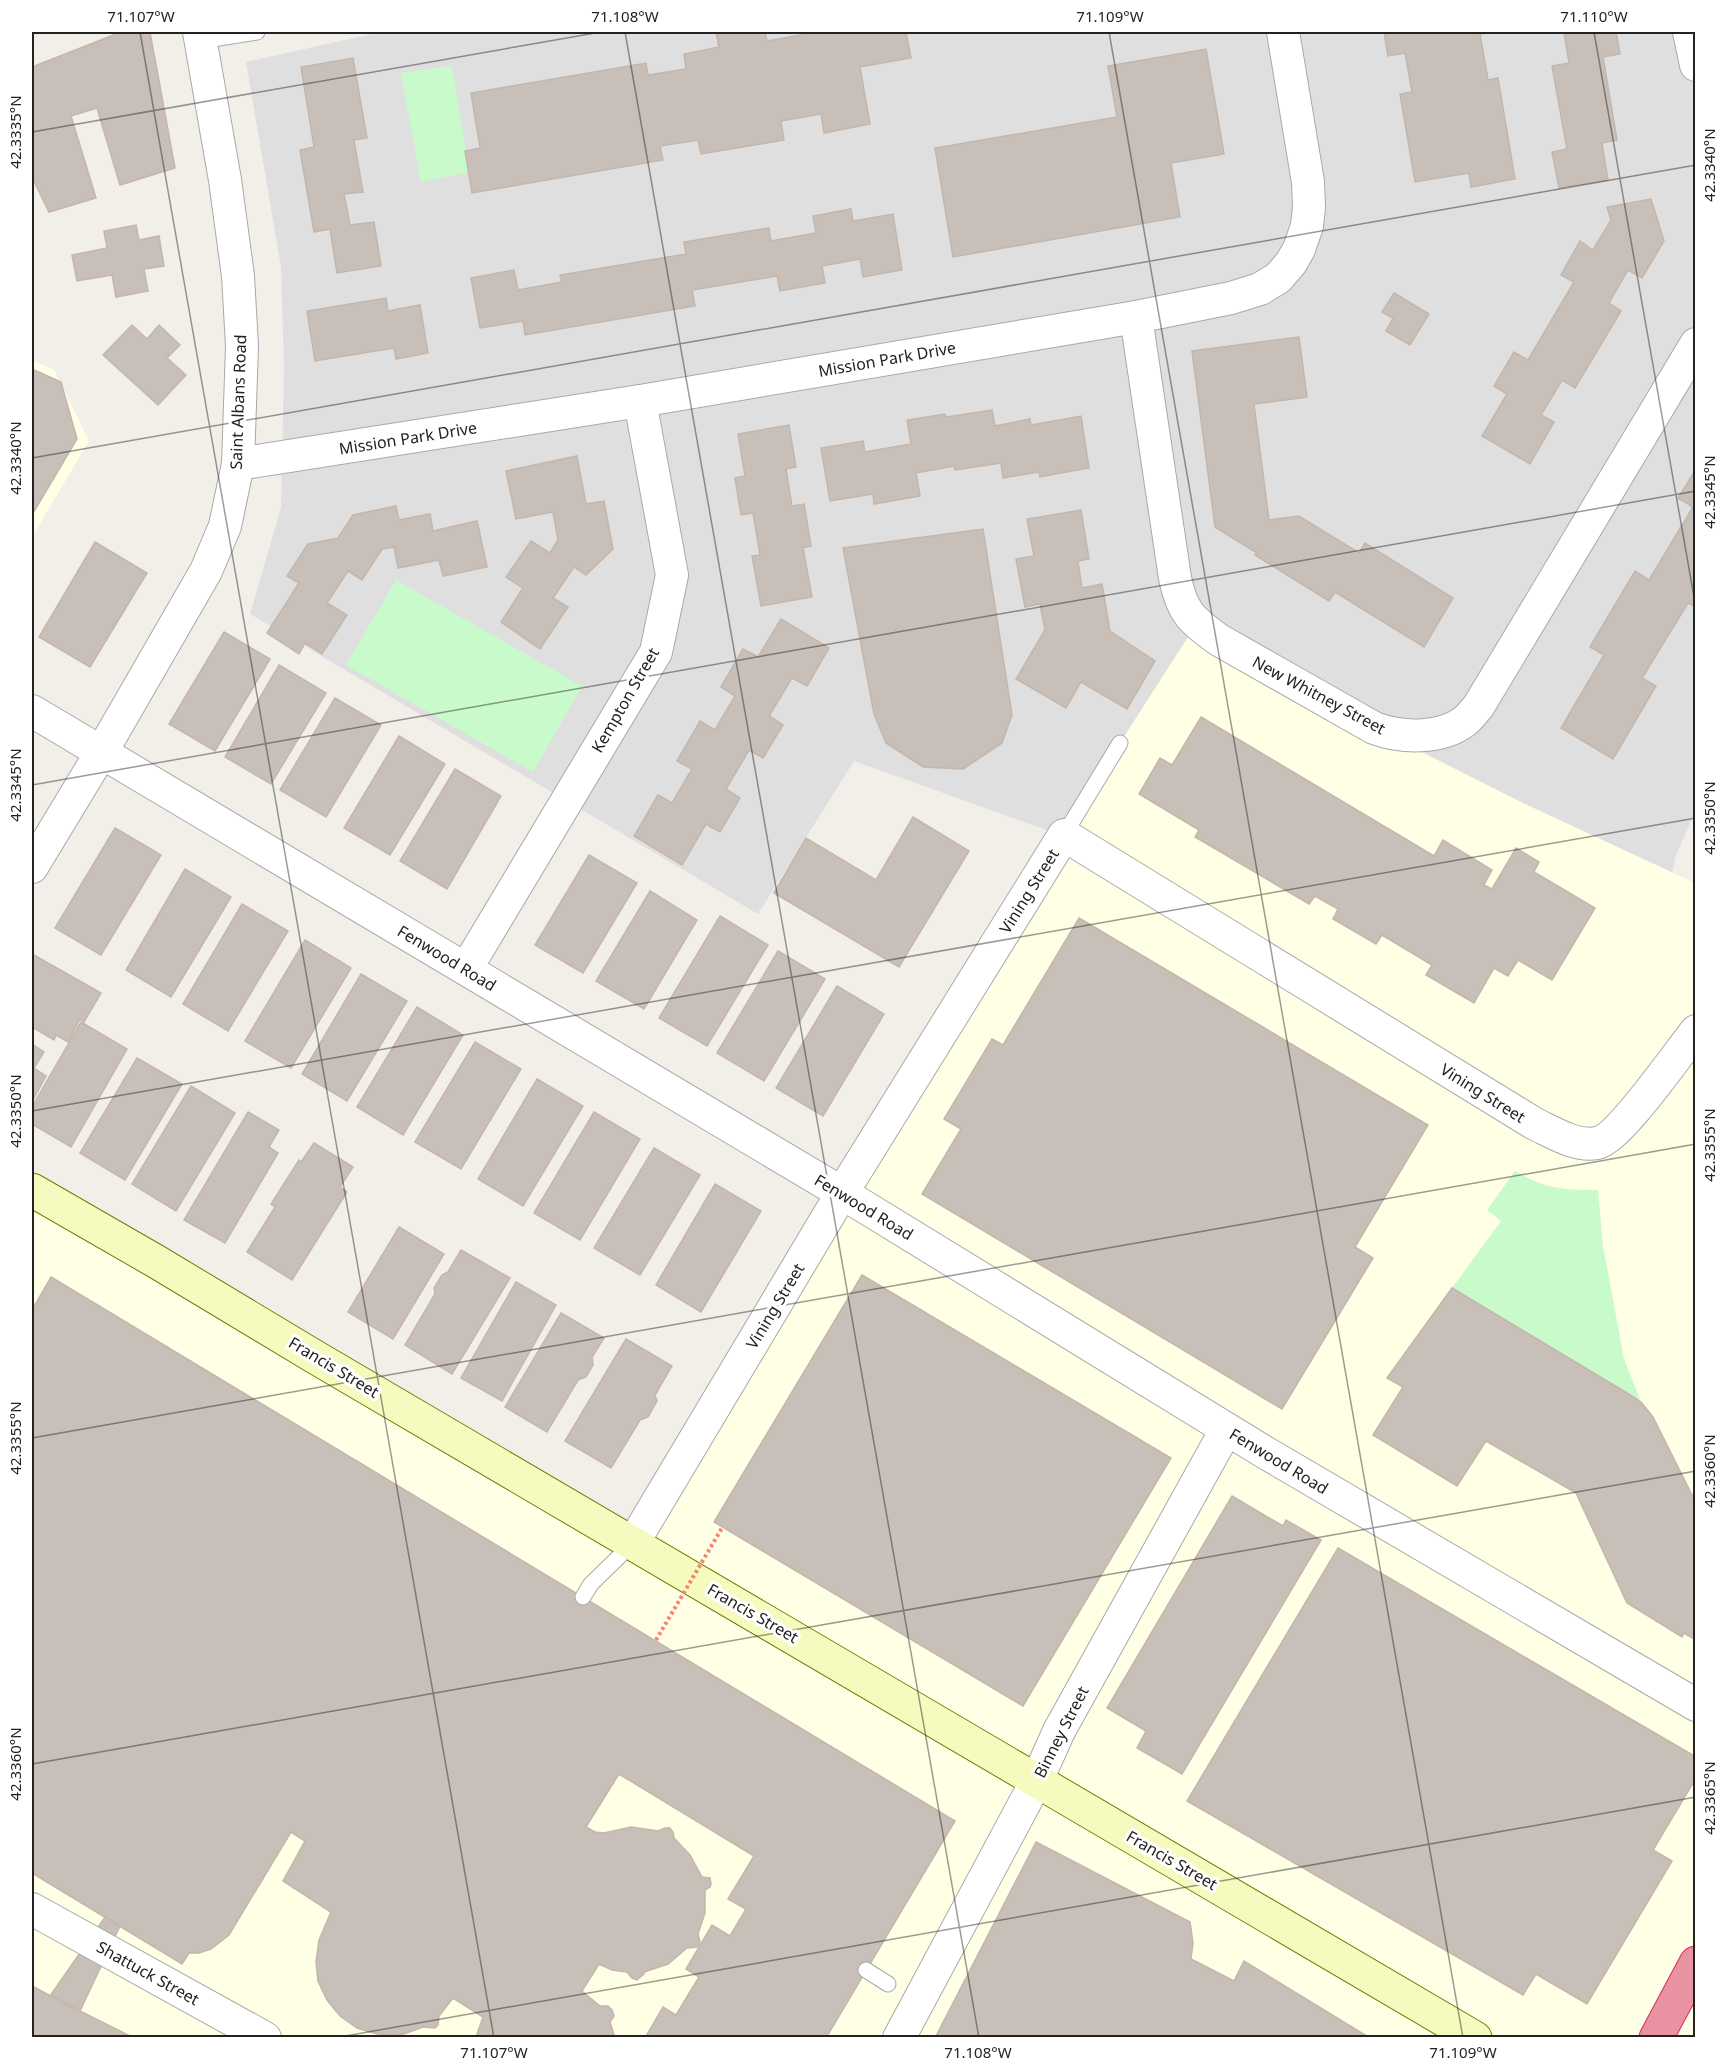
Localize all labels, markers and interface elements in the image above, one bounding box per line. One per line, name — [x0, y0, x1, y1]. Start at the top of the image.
text: 71.107°W — [107, 6, 175, 26]
text: 71.108°W — [591, 6, 659, 26]
text: 71.109°W — [1076, 6, 1144, 26]
text: 71.110°W — [1560, 6, 1628, 26]
text: 42.3335°N — [5, 95, 25, 169]
text: 42.3340°N — [1699, 128, 1719, 202]
street label: Saint Albans Road — [225, 334, 251, 470]
street label: Mission Park Drive — [816, 336, 958, 382]
street label: Mission Park Drive — [337, 416, 479, 460]
text: 42.3340°N — [5, 421, 25, 495]
text: 42.3345°N — [1699, 455, 1719, 529]
street label: Kempton Street — [586, 643, 664, 757]
street label: New Whitney Street — [1249, 651, 1390, 740]
text: 42.3345°N — [5, 748, 25, 822]
text: 42.3350°N — [1699, 781, 1719, 855]
street label: Vining Street — [994, 844, 1064, 938]
street label: Fenwood Road — [394, 920, 500, 996]
street label: Vining Street — [1436, 1058, 1530, 1128]
text: 42.3350°N — [5, 1074, 25, 1148]
text: 42.3355°N — [1699, 1108, 1719, 1182]
street label: Fenwood Road — [811, 1169, 917, 1245]
street label: Vining Street — [741, 1259, 809, 1353]
street label: Francis Street — [285, 1331, 383, 1403]
text: 42.3355°N — [5, 1401, 25, 1475]
street label: Fenwood Road — [1226, 1423, 1332, 1499]
text: 42.3360°N — [1699, 1434, 1719, 1508]
street label: Francis Street — [703, 1578, 803, 1648]
street label: Binney Street — [1028, 1682, 1094, 1782]
text: 42.3360°N — [5, 1727, 25, 1801]
text: 42.3365°N — [1699, 1761, 1719, 1835]
street label: Francis Street — [1122, 1825, 1222, 1895]
street label: Shattuck Street — [93, 1936, 203, 2010]
text: 71.107°W — [460, 2042, 528, 2062]
text: 71.108°W — [944, 2042, 1012, 2062]
text: 71.109°W — [1429, 2042, 1497, 2062]

